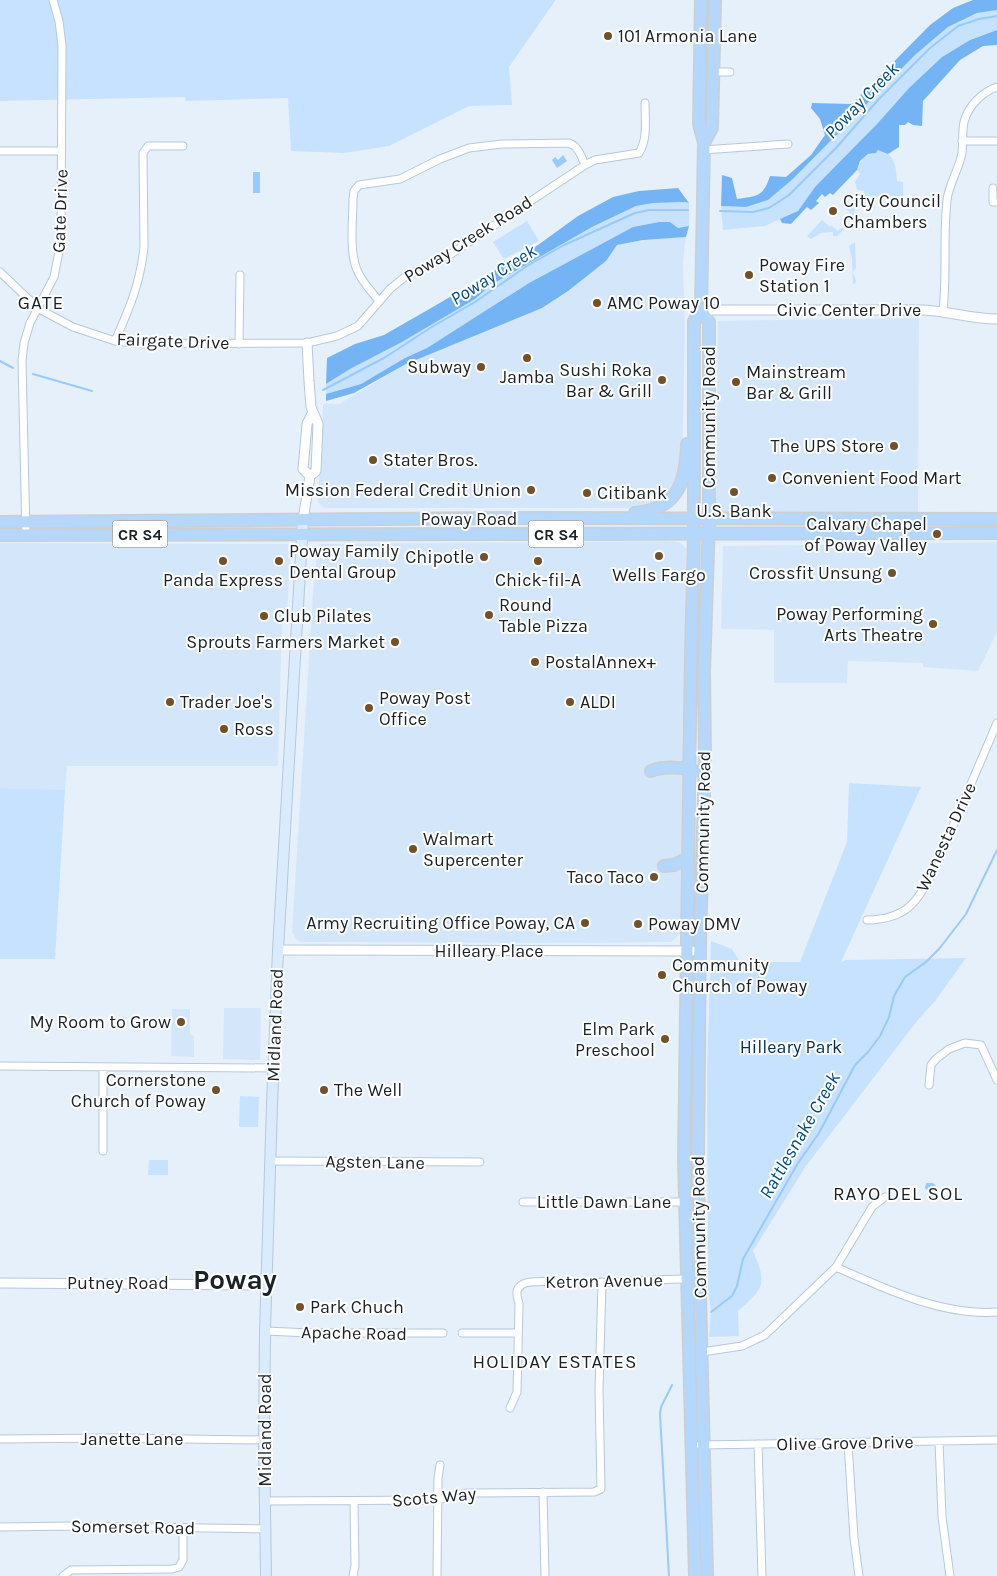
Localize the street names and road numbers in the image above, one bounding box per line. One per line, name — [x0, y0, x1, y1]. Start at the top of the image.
street label: Gate Drive — [48, 169, 72, 253]
street label: Poway Creek Road — [400, 191, 536, 287]
street label: Civic Center Drive — [777, 299, 921, 321]
street label: Fairgate Drive — [116, 328, 230, 354]
street label: Community Road — [698, 346, 720, 488]
street label: Poway Road — [421, 508, 517, 530]
road number: CR S4 — [112, 520, 168, 548]
road number: CR S4 — [528, 520, 584, 548]
street label: Community Road — [691, 751, 715, 893]
street label: Wanesta Drive — [911, 779, 981, 895]
street label: Hilleary Place — [434, 940, 544, 962]
street label: Midland Road — [262, 968, 288, 1082]
street label: Agsten Lane — [325, 1150, 425, 1174]
street label: Community Road — [687, 1156, 711, 1298]
street label: Little Dawn Lane — [537, 1191, 671, 1213]
street label: Ketron Avenue — [545, 1269, 663, 1293]
street label: Putney Road — [67, 1272, 169, 1294]
street label: Apache Road — [301, 1321, 407, 1345]
street label: Midland Road — [254, 1373, 276, 1487]
street label: Janette Lane — [81, 1428, 183, 1450]
street label: Olive Grove Drive — [776, 1431, 914, 1455]
street label: Scots Way — [391, 1482, 478, 1512]
street label: Somerset Road — [71, 1515, 195, 1539]

